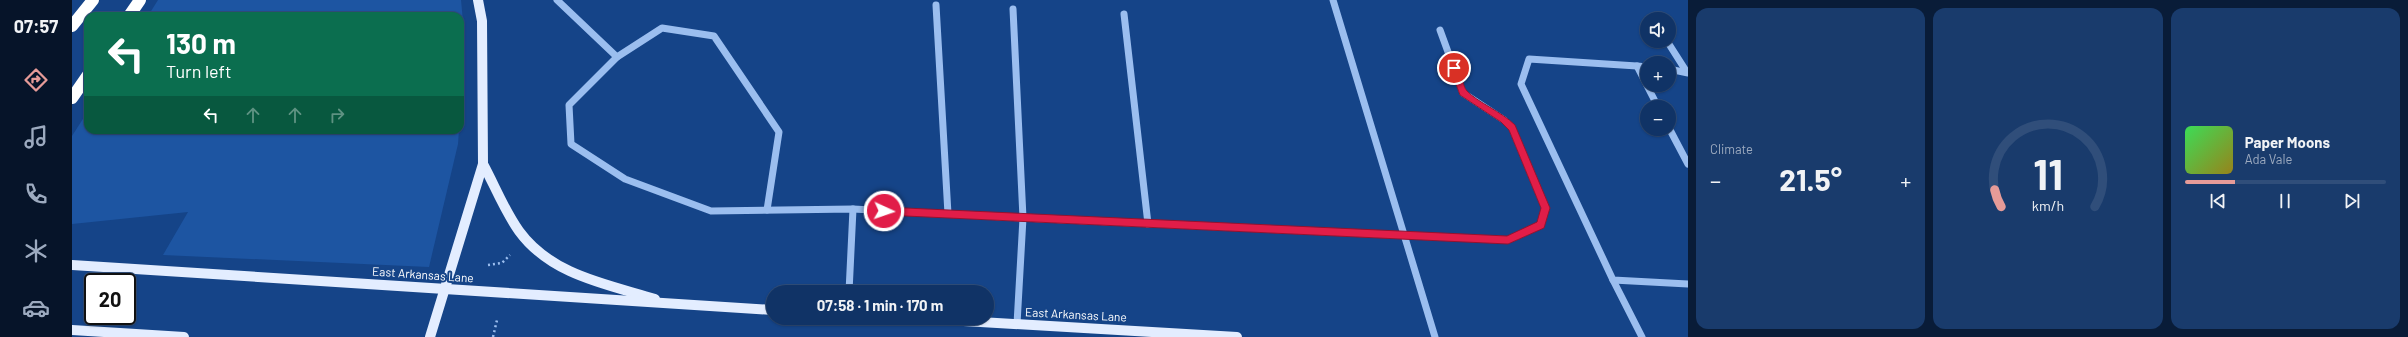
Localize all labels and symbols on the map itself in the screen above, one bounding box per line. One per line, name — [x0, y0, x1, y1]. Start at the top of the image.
pin — [1437, 51, 1471, 85]
position arrow — [863, 190, 905, 232]
street label: East Arkansas Lane — [372, 263, 474, 285]
speed limit sign: 20 — [84, 273, 136, 325]
street label: East Arkansas Lane — [1025, 304, 1127, 324]

